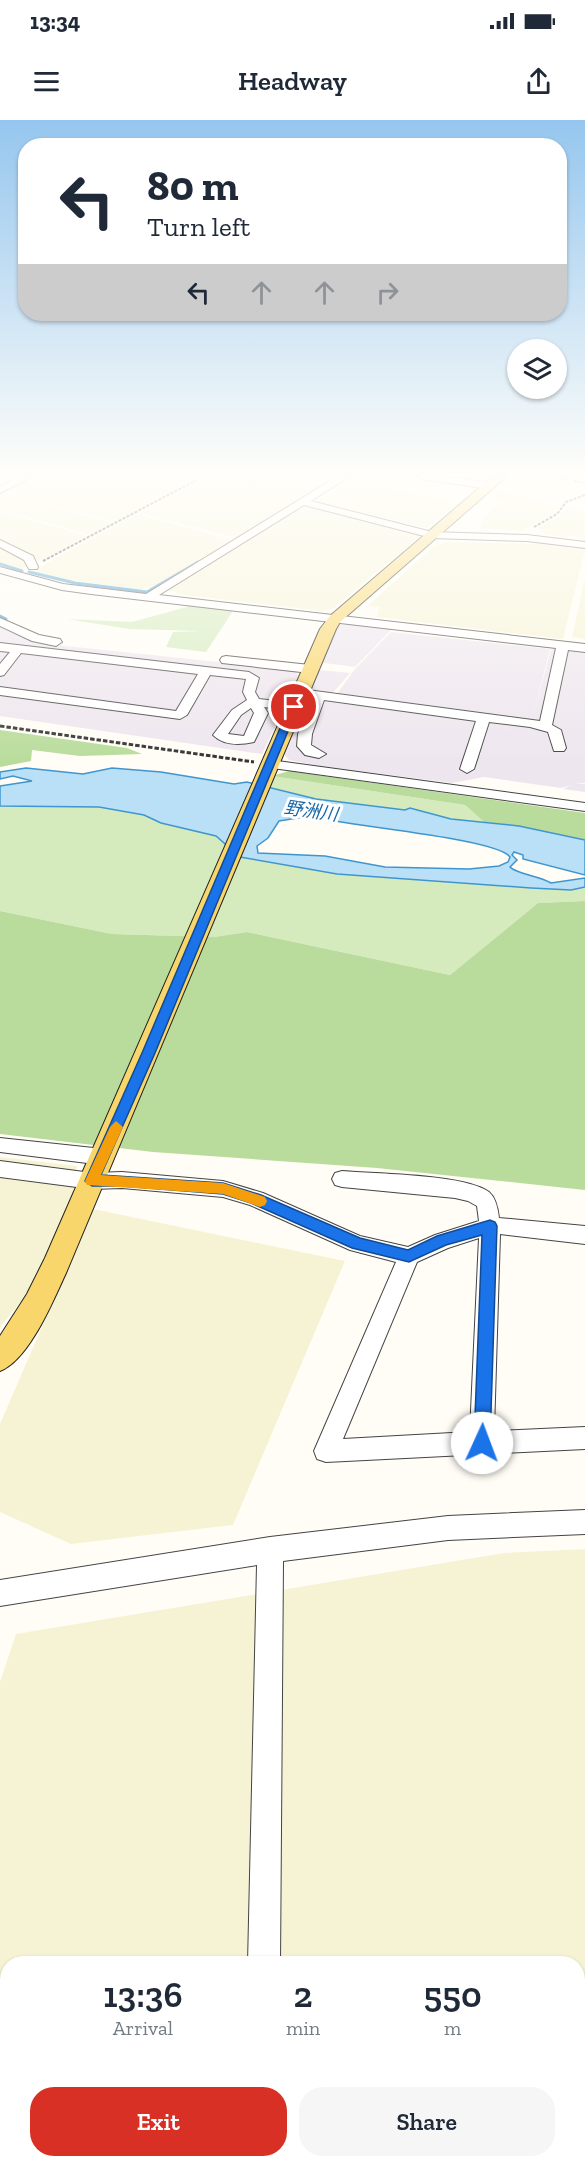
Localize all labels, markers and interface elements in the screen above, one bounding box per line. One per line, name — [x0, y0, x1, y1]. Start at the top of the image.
text: 13:34 — [30, 8, 80, 35]
icon: menu — [30, 65, 63, 98]
text: Headway — [238, 65, 347, 97]
icon: share — [522, 65, 555, 98]
text: 80 m — [147, 160, 238, 211]
icon: left — [48, 162, 126, 240]
text: Turn left — [147, 211, 250, 243]
icon: left — [182, 276, 215, 309]
icon: ahead — [245, 276, 278, 309]
icon: ahead — [308, 276, 341, 309]
icon: right — [371, 276, 404, 309]
map controls — [507, 339, 567, 399]
button: layers — [507, 339, 567, 399]
pin — [268, 681, 319, 732]
icon: arrive — [277, 690, 310, 723]
water label: 野洲川 — [283, 796, 341, 826]
position arrow — [450, 1411, 514, 1475]
text: 13:36 — [103, 1973, 183, 2016]
text: 2 — [294, 1973, 313, 2016]
text: 550 — [424, 1973, 482, 2016]
text: Arrival — [113, 2016, 173, 2040]
text: min — [286, 2016, 320, 2040]
text: m — [444, 2016, 461, 2040]
button: Exit — [30, 2087, 287, 2156]
button: Share — [299, 2087, 555, 2156]

